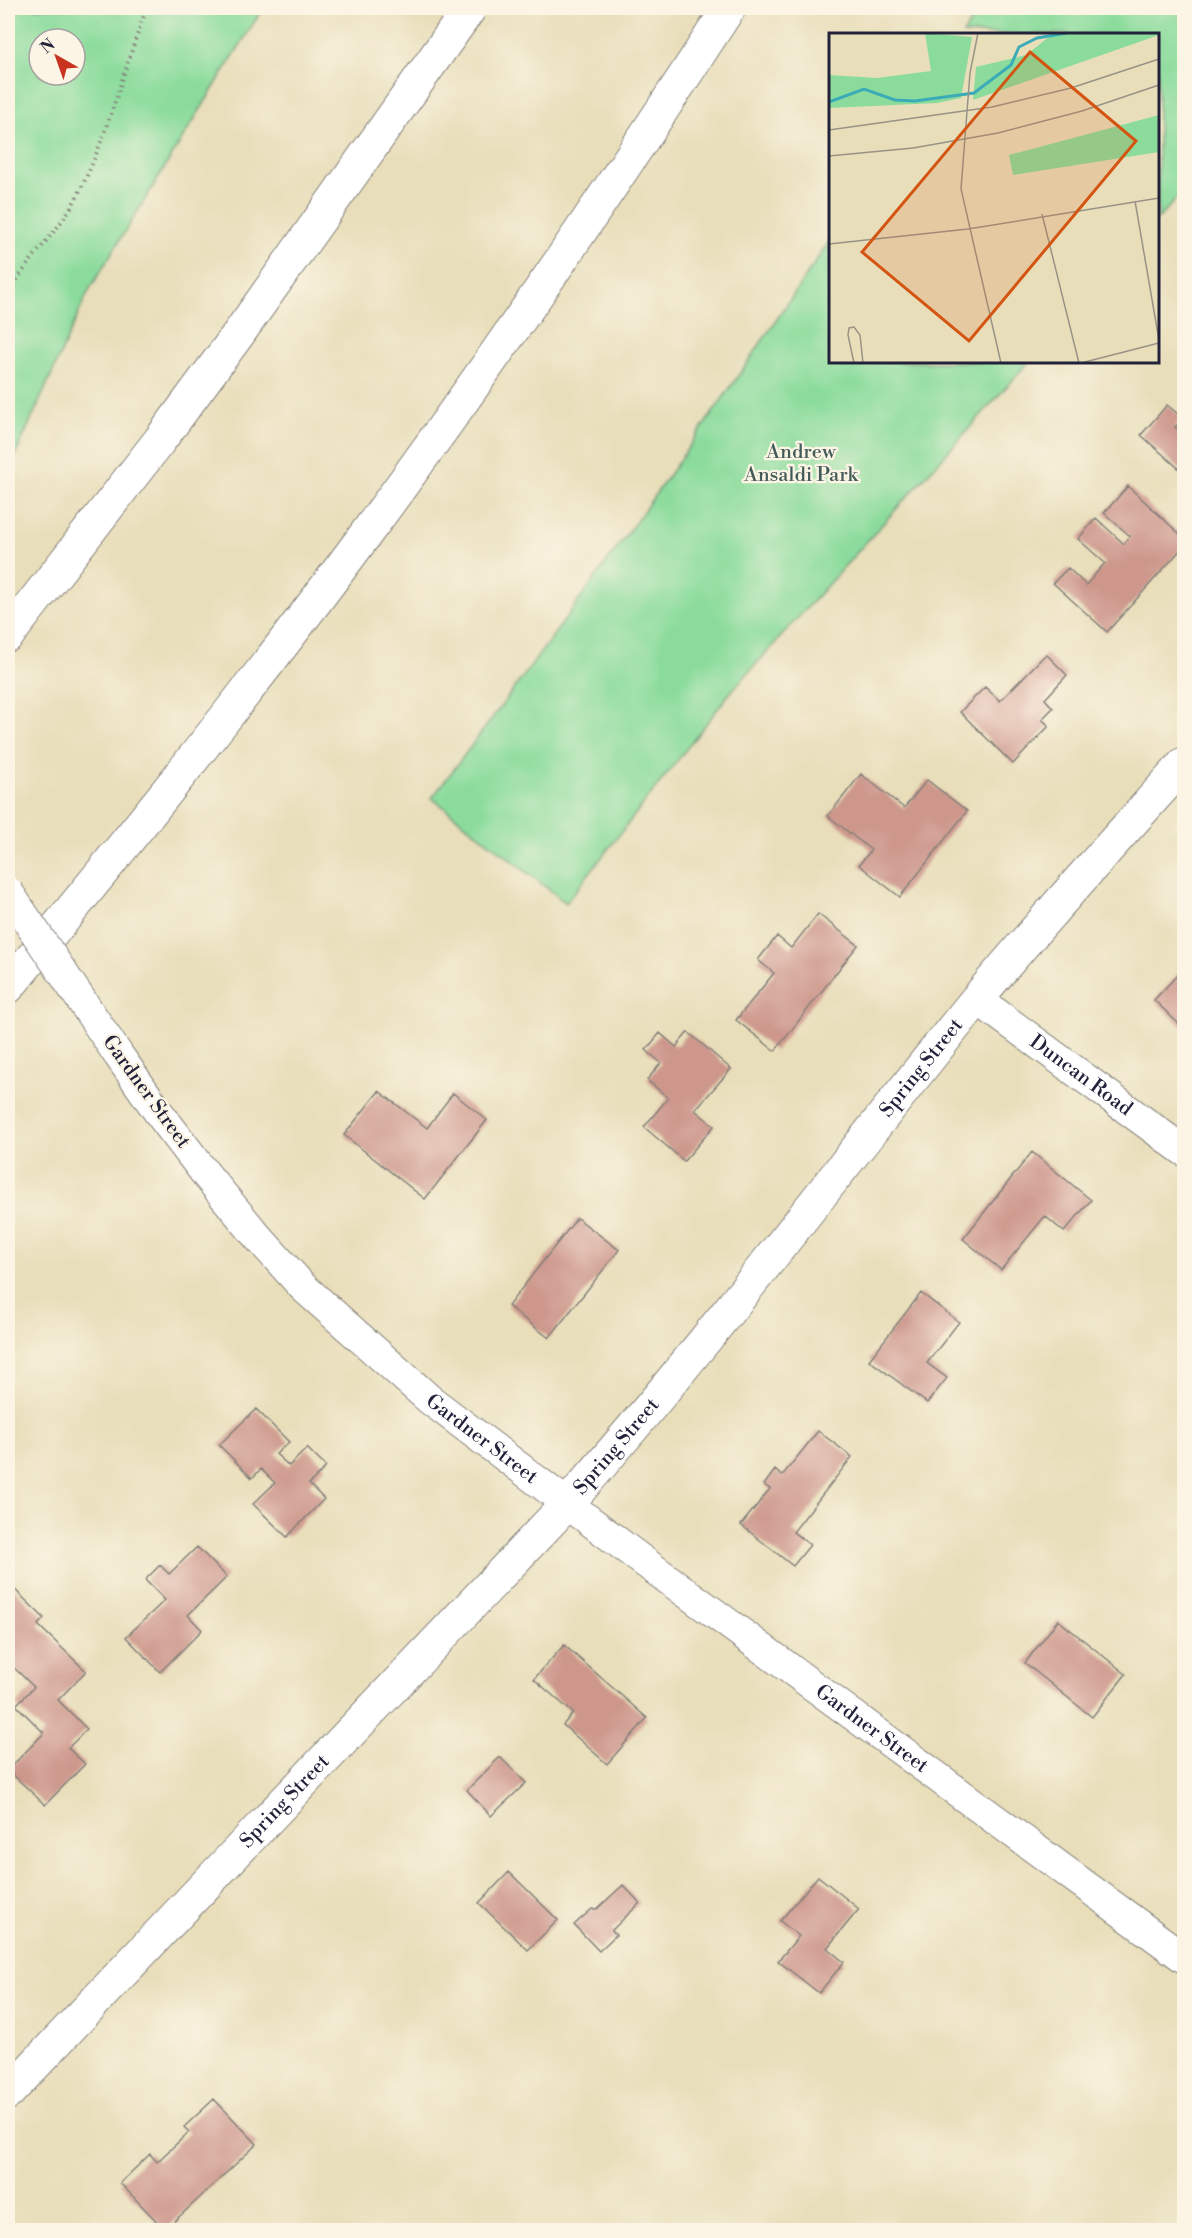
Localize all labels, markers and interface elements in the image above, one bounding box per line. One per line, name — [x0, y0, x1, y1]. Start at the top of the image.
north arrow — [27, 27, 87, 87]
inset map — [829, 33, 1159, 363]
text: N — [37, 34, 60, 58]
park label: Andrew Ansaldi Park — [743, 440, 860, 488]
street label: Spring Street — [874, 1013, 968, 1122]
street label: Duncan Road — [1025, 1029, 1138, 1122]
street label: Gardner Street — [97, 1031, 195, 1153]
street label: Gardner Street — [421, 1389, 543, 1489]
street label: Spring Street — [568, 1393, 665, 1500]
street label: Gardner Street — [810, 1679, 933, 1779]
street label: Spring Street — [235, 1749, 335, 1853]

